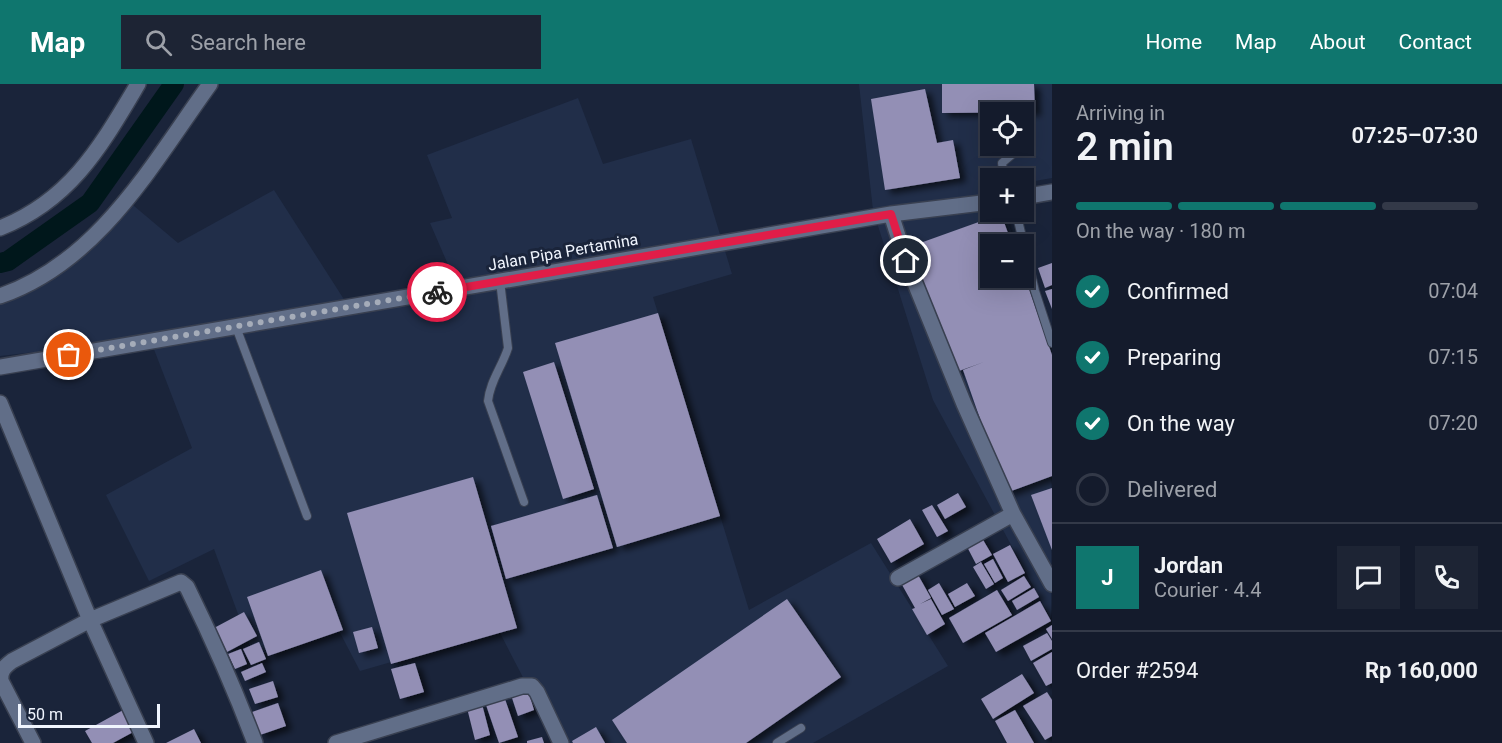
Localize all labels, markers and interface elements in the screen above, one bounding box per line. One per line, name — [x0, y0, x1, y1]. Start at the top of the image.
search box — [121, 15, 541, 69]
text: Map — [30, 26, 85, 59]
icon: search — [142, 26, 175, 59]
text: Search here — [190, 30, 306, 55]
text: Home — [1146, 30, 1202, 54]
text: Map — [1235, 30, 1277, 54]
text: About — [1310, 30, 1366, 54]
text: Contact — [1399, 30, 1472, 54]
text: Arriving in — [1076, 101, 1165, 125]
map controls — [980, 102, 1034, 288]
button: locate — [980, 102, 1034, 156]
text: 07:25–07:30 — [1351, 123, 1478, 148]
text: 2 min — [1076, 124, 1174, 170]
button: + — [980, 168, 1034, 222]
text: On the way · 180 m — [1076, 219, 1245, 243]
street label: Jalan Pipa Pertamina — [486, 229, 640, 275]
button: − — [980, 234, 1034, 288]
pin — [880, 235, 931, 286]
icon: home — [889, 244, 922, 277]
courier — [407, 262, 467, 322]
icon: check — [1076, 275, 1109, 308]
icon: bike — [421, 276, 454, 309]
text: Confirmed — [1127, 279, 1229, 304]
text: 07:04 — [1428, 279, 1478, 303]
pin — [43, 329, 94, 380]
icon: bag — [52, 338, 85, 371]
icon: check — [1076, 341, 1109, 374]
text: Preparing — [1127, 345, 1221, 370]
text: 07:15 — [1428, 345, 1478, 369]
icon: check — [1076, 407, 1109, 440]
text: On the way — [1127, 411, 1235, 436]
text: 07:20 — [1428, 411, 1478, 435]
text: Delivered — [1127, 477, 1217, 502]
button: chat — [1337, 546, 1400, 609]
button: phone — [1415, 546, 1478, 609]
text: Jordan — [1154, 553, 1223, 578]
text: J — [1101, 565, 1114, 590]
text: Courier · 4.4 — [1154, 578, 1261, 602]
text: Order #2594 — [1076, 658, 1198, 683]
text: Rp 160,000 — [1365, 658, 1478, 683]
scale bar — [18, 701, 160, 728]
text: 50 m — [27, 705, 63, 724]

